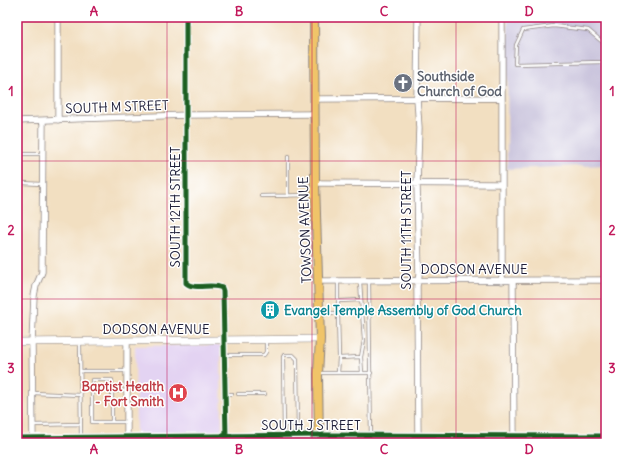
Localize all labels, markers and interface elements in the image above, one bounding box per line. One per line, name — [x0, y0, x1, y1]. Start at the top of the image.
text: A — [90, 3, 99, 20]
text: B — [235, 3, 244, 20]
text: C — [380, 3, 389, 20]
text: D — [524, 3, 534, 20]
place label: Southside Church of God — [417, 68, 502, 100]
church icon: Southside Church of God — [392, 72, 414, 94]
text: 1 — [8, 83, 14, 100]
text: 1 — [609, 83, 615, 100]
street label: SOUTH M STREET — [65, 97, 169, 117]
street label: SOUTH 12TH STREET — [167, 146, 184, 268]
street label: SOUTH 11TH STREET — [398, 170, 415, 290]
street label: TOWSON AVENUE — [295, 176, 315, 284]
text: 2 — [7, 222, 15, 239]
text: 2 — [608, 222, 616, 239]
street label: DODSON AVENUE — [420, 261, 528, 278]
building icon: Evangel Temple Assembly of God Church — [259, 299, 281, 321]
place label: Evangel Temple Assembly of God Church — [284, 302, 522, 319]
street label: DODSON AVENUE — [102, 321, 210, 338]
text: 3 — [7, 360, 15, 377]
text: 3 — [608, 360, 616, 377]
place label: Baptist Health - Fort Smith — [82, 378, 164, 410]
hospital icon: Baptist Health - Fort Smith — [167, 382, 189, 404]
street label: SOUTH J STREET — [261, 417, 361, 434]
text: A — [90, 441, 99, 458]
text: B — [235, 441, 244, 458]
text: C — [380, 441, 389, 458]
text: D — [524, 441, 534, 458]

